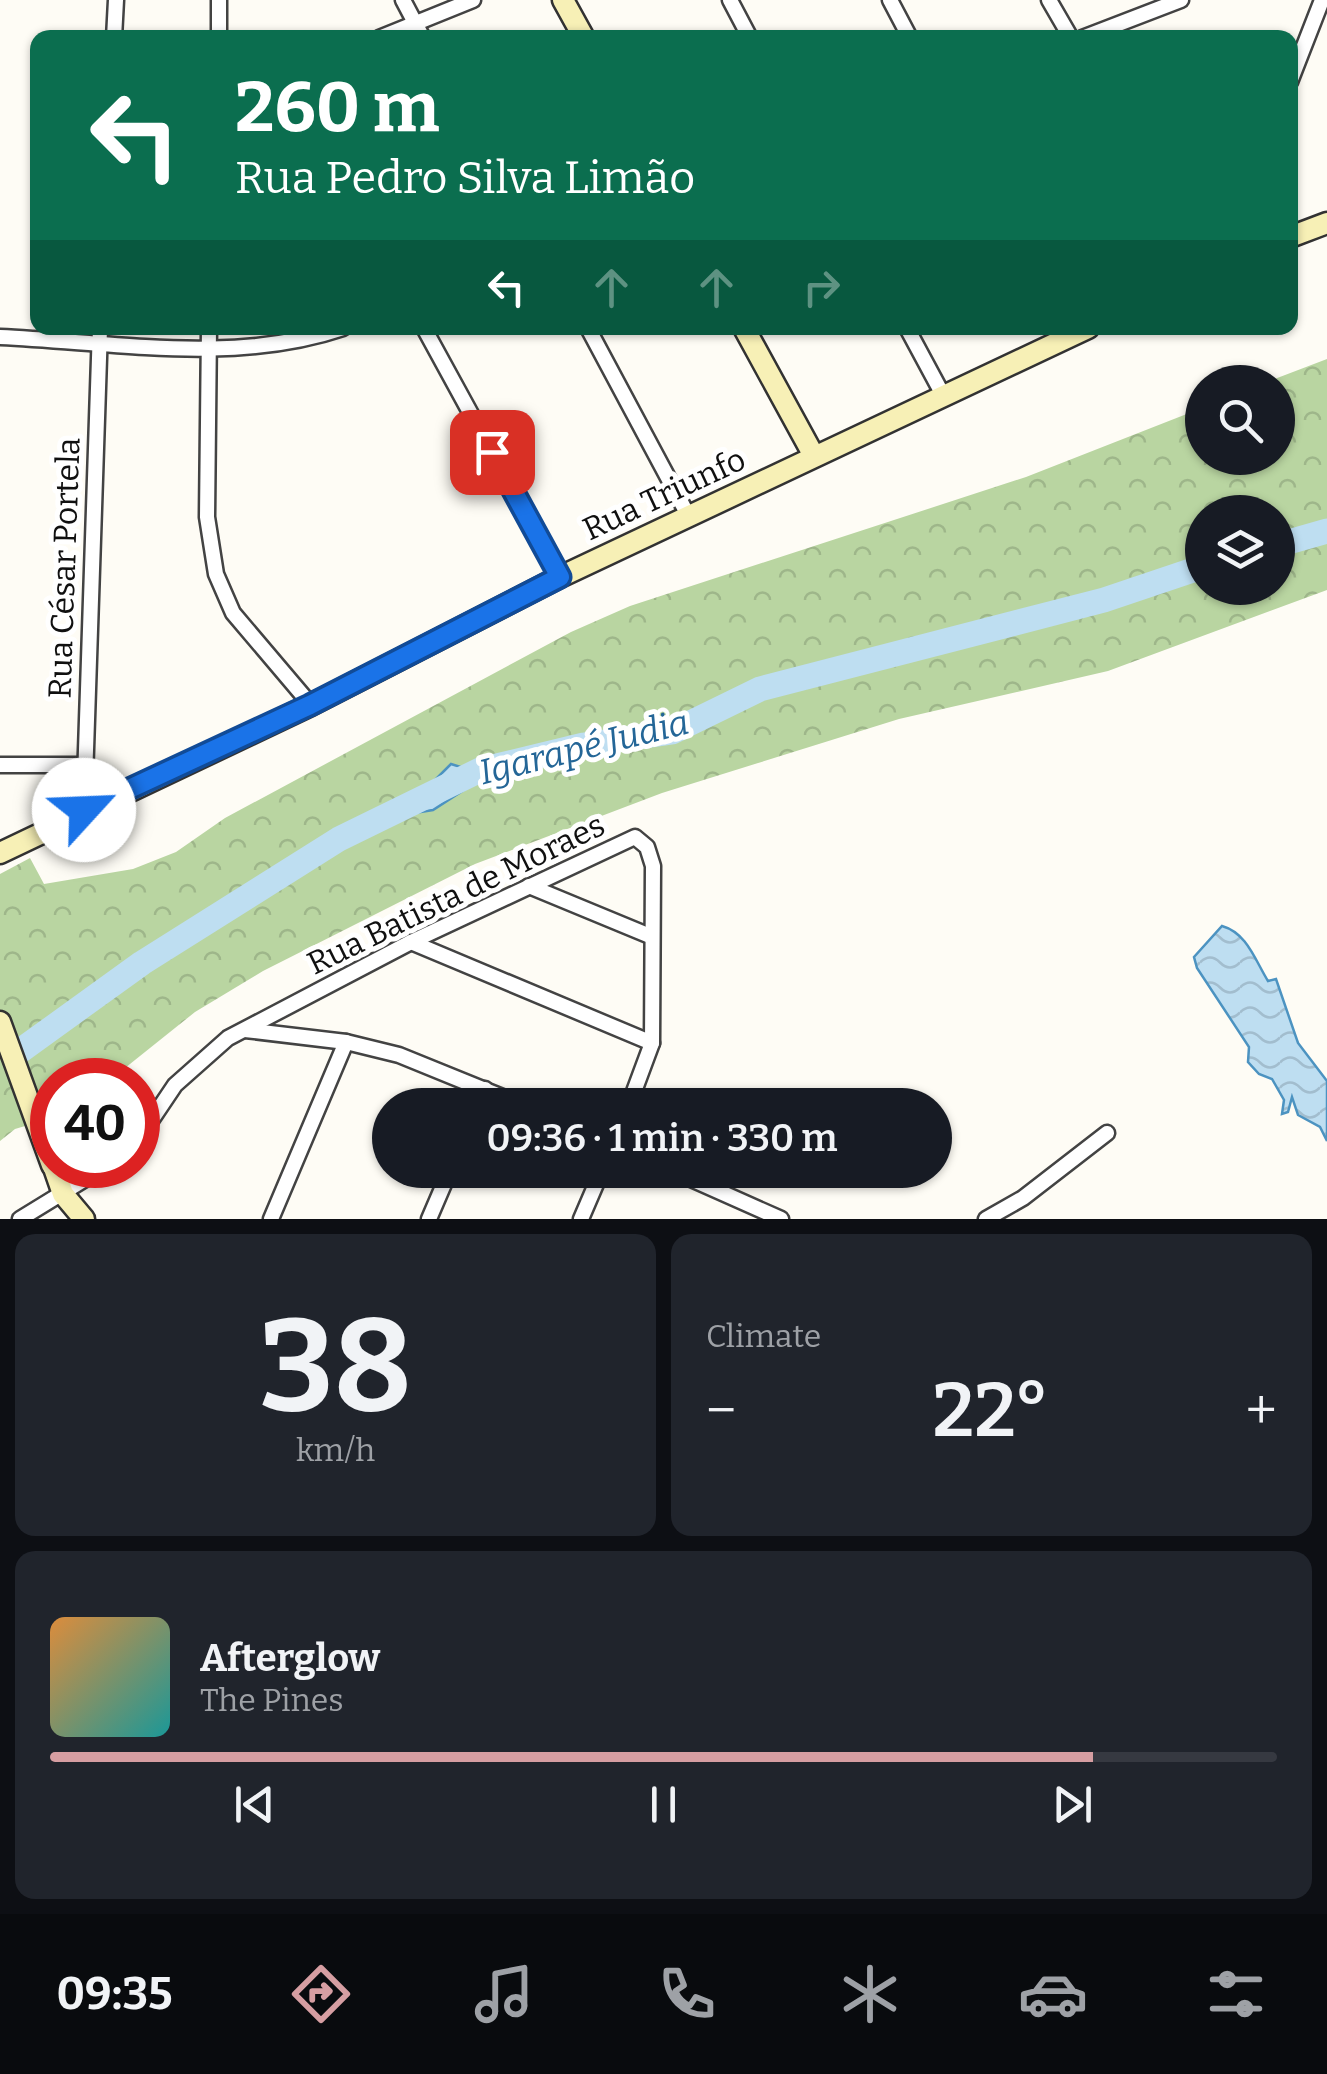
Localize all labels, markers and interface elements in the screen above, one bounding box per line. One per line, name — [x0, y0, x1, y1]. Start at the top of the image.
text: 260 m — [235, 66, 440, 150]
icon: left — [70, 70, 200, 200]
text: Rua Pedro Silva Limão — [235, 151, 695, 205]
icon: left — [479, 260, 534, 315]
icon: ahead — [584, 260, 639, 315]
icon: ahead — [689, 260, 744, 315]
icon: right — [794, 260, 849, 315]
map controls — [1185, 365, 1295, 605]
button: search — [1185, 365, 1295, 475]
pin — [450, 410, 535, 495]
icon: arrive — [465, 425, 520, 480]
street label: Rua César Portela — [40, 437, 88, 699]
street label: Rua Triunfo — [577, 440, 751, 548]
button: layers — [1185, 495, 1295, 605]
water label: Igarapé Judia — [475, 701, 693, 793]
position arrow — [32, 758, 136, 862]
street label: Rua Batista de Moraes — [301, 805, 611, 983]
speed limit sign: 40 — [30, 1058, 160, 1188]
text: 09:36 · 1 min · 330 m — [486, 1115, 838, 1161]
text: 38 — [259, 1288, 412, 1444]
text: Climate — [706, 1317, 821, 1355]
text: 22° — [933, 1366, 1049, 1456]
text: − — [706, 1378, 736, 1444]
text: + — [1246, 1378, 1277, 1444]
text: km/h — [296, 1431, 375, 1469]
text: Afterglow — [200, 1635, 380, 1681]
text: The Pines — [200, 1681, 344, 1719]
icon: previous — [227, 1777, 282, 1832]
icon: pause — [636, 1777, 691, 1832]
icon: next — [1045, 1777, 1100, 1832]
icon: directions — [286, 1959, 356, 2029]
icon: music — [469, 1959, 539, 2029]
icon: phone — [652, 1959, 722, 2029]
icon: climate — [835, 1959, 905, 2029]
icon: car — [1018, 1959, 1088, 2029]
icon: filters — [1201, 1959, 1271, 2029]
text: 09:35 — [56, 1967, 173, 2021]

